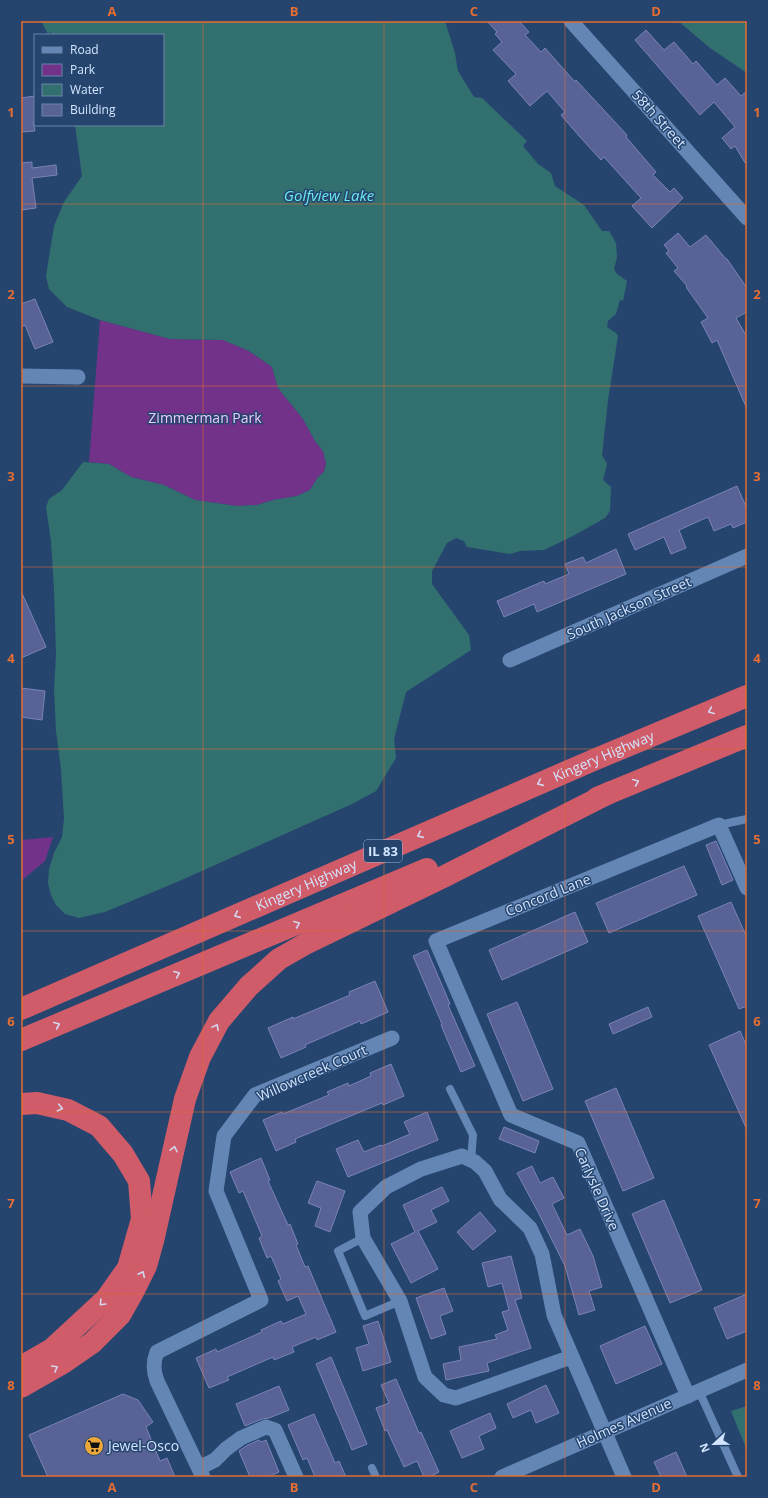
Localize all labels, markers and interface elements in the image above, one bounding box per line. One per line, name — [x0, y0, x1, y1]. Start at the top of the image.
text: A — [108, 2, 117, 20]
text: B — [290, 2, 299, 20]
text: C — [470, 2, 478, 20]
text: D — [651, 2, 661, 20]
legend — [34, 34, 164, 126]
text: Road — [70, 41, 99, 58]
text: Park — [70, 61, 96, 78]
text: Water — [70, 81, 104, 98]
street label: 58th Street — [628, 85, 691, 152]
text: Building — [70, 101, 116, 118]
text: 1 — [7, 103, 15, 121]
text: 1 — [753, 103, 761, 121]
water label: Golfview Lake — [284, 185, 375, 205]
text: 2 — [7, 285, 15, 303]
text: 2 — [753, 285, 761, 303]
park label: Zimmerman Park — [148, 408, 262, 427]
text: 3 — [7, 467, 15, 485]
text: 3 — [753, 467, 761, 485]
street label: South Jackson Street — [564, 572, 694, 643]
text: 4 — [7, 649, 15, 667]
text: 4 — [753, 649, 761, 667]
one-way arrow — [708, 707, 715, 715]
street label: Kingery Highway — [550, 725, 658, 786]
one-way arrow — [633, 778, 640, 786]
one-way arrow — [536, 779, 543, 787]
text: 5 — [7, 830, 15, 848]
one-way arrow — [417, 830, 425, 838]
text: 5 — [753, 830, 761, 848]
road number: IL 83 — [364, 840, 402, 862]
street label: Kingery Highway — [253, 854, 360, 915]
street label: Concord Lane — [502, 869, 593, 920]
one-way arrow — [234, 910, 241, 918]
one-way arrow — [292, 921, 300, 929]
one-way arrow — [173, 971, 180, 979]
text: 6 — [7, 1012, 15, 1030]
text: 6 — [753, 1012, 761, 1030]
one-way arrow — [53, 1021, 60, 1029]
one-way arrow — [212, 1023, 219, 1031]
street label: Willowcreek Court — [254, 1040, 370, 1105]
one-way arrow — [56, 1103, 63, 1112]
street label: Carlysle Drive — [571, 1144, 624, 1233]
one-way arrow — [169, 1146, 177, 1152]
text: 7 — [7, 1194, 15, 1212]
text: 7 — [753, 1194, 761, 1212]
one-way arrow — [137, 1271, 145, 1279]
one-way arrow — [99, 1298, 107, 1306]
one-way arrow — [51, 1365, 58, 1372]
text: 8 — [7, 1376, 15, 1394]
text: 8 — [753, 1376, 761, 1394]
street label: Holmes Avenue — [573, 1393, 674, 1452]
north arrow — [694, 1424, 734, 1464]
supermarket icon: Jewel-Osco — [83, 1435, 105, 1457]
place label: Jewel-Osco — [106, 1436, 179, 1455]
text: N — [696, 1441, 713, 1455]
text: A — [108, 1478, 117, 1496]
text: B — [290, 1478, 299, 1496]
text: C — [470, 1478, 478, 1496]
text: D — [651, 1478, 661, 1496]

